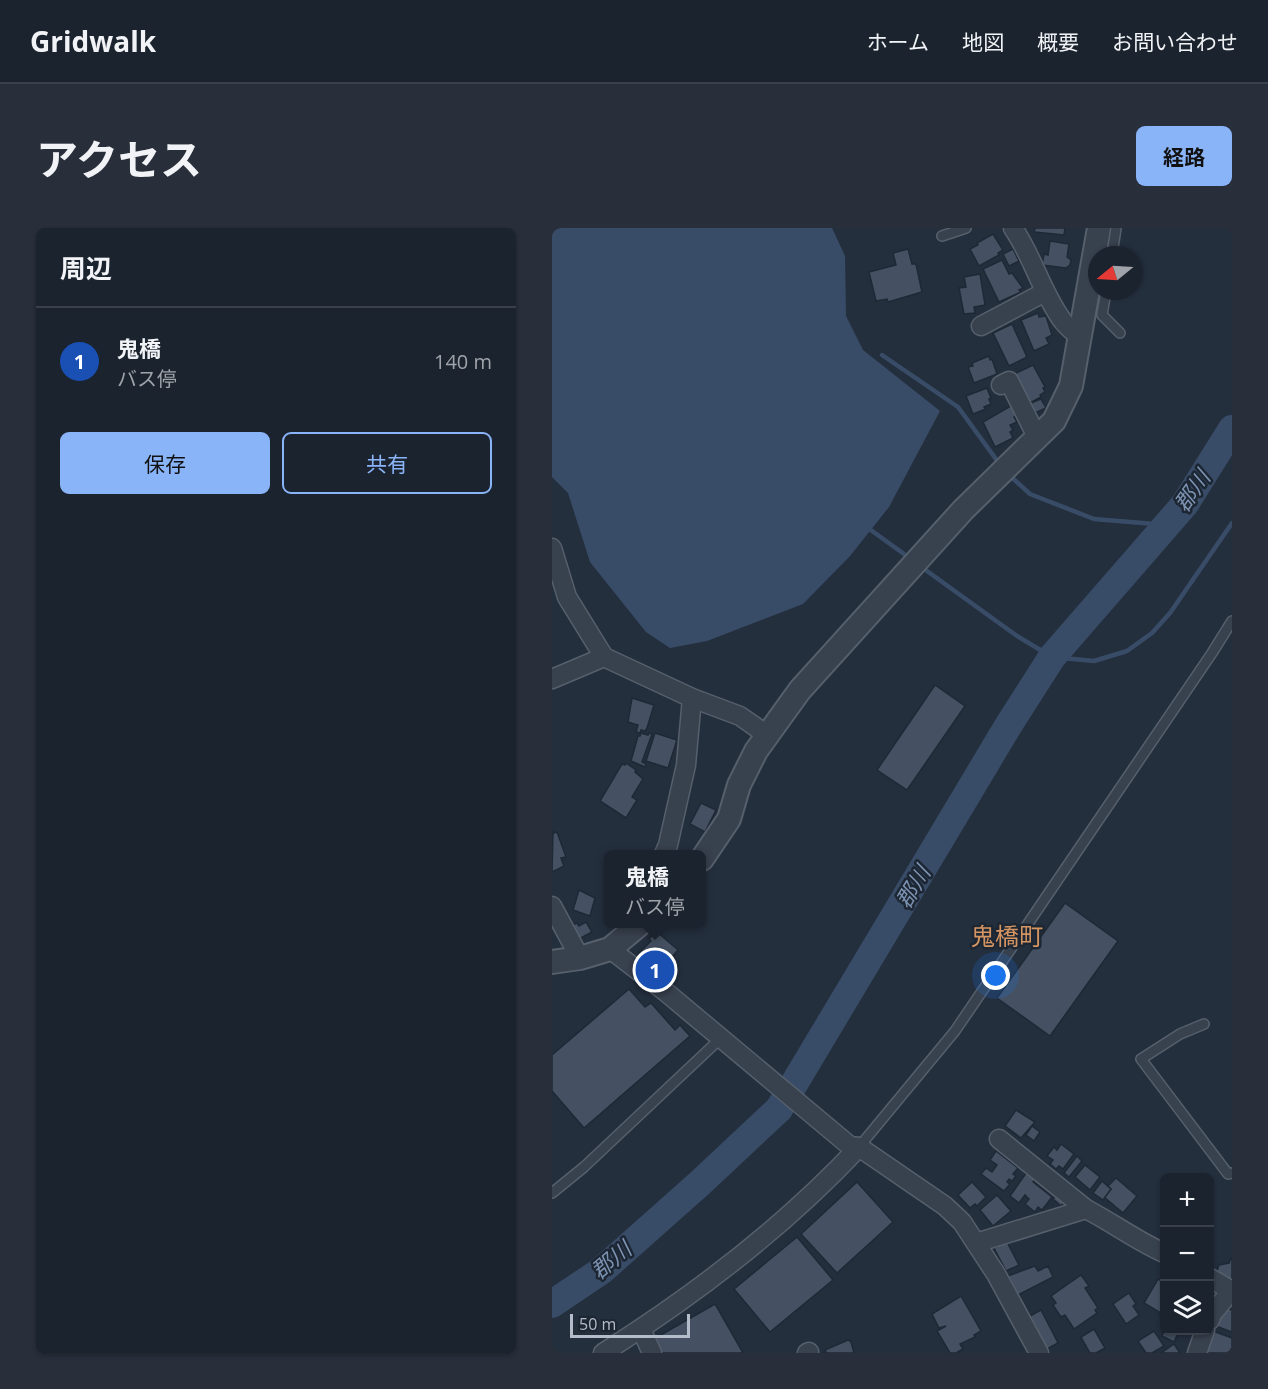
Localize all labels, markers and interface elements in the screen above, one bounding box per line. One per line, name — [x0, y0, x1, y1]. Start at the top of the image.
text: Gridwalk — [30, 22, 156, 60]
text: ホーム — [867, 28, 929, 56]
text: 地図 — [962, 28, 1004, 56]
text: 概要 — [1037, 28, 1079, 56]
text: お問い合わせ — [1112, 28, 1238, 56]
button: 経路 — [1136, 126, 1232, 186]
text: アクセス — [36, 130, 202, 187]
north arrow — [1088, 246, 1142, 300]
text: 周辺 — [60, 250, 112, 286]
text: 鬼橋 — [117, 333, 161, 363]
text: 1 — [74, 348, 85, 375]
text: 140 m — [434, 348, 492, 375]
text: バス停 — [117, 365, 177, 392]
button: 保存 — [60, 432, 270, 494]
button: 共有 — [282, 432, 492, 494]
water label: 郡川 — [1166, 462, 1217, 517]
popup — [604, 850, 706, 928]
water label: 郡川 — [888, 858, 937, 913]
text: 鬼橋 — [625, 861, 669, 891]
text: バス停 — [625, 893, 685, 920]
district label: 鬼橋町 — [971, 919, 1043, 952]
pin: 1 — [636, 948, 674, 992]
your location — [981, 961, 1010, 990]
map controls — [1160, 1173, 1214, 1335]
button: + — [1160, 1173, 1214, 1227]
button: − — [1160, 1227, 1214, 1281]
water label: 郡川 — [584, 1232, 638, 1285]
button: layers — [1160, 1281, 1214, 1335]
scale bar — [570, 1311, 690, 1338]
text: 50 m — [579, 1313, 616, 1335]

